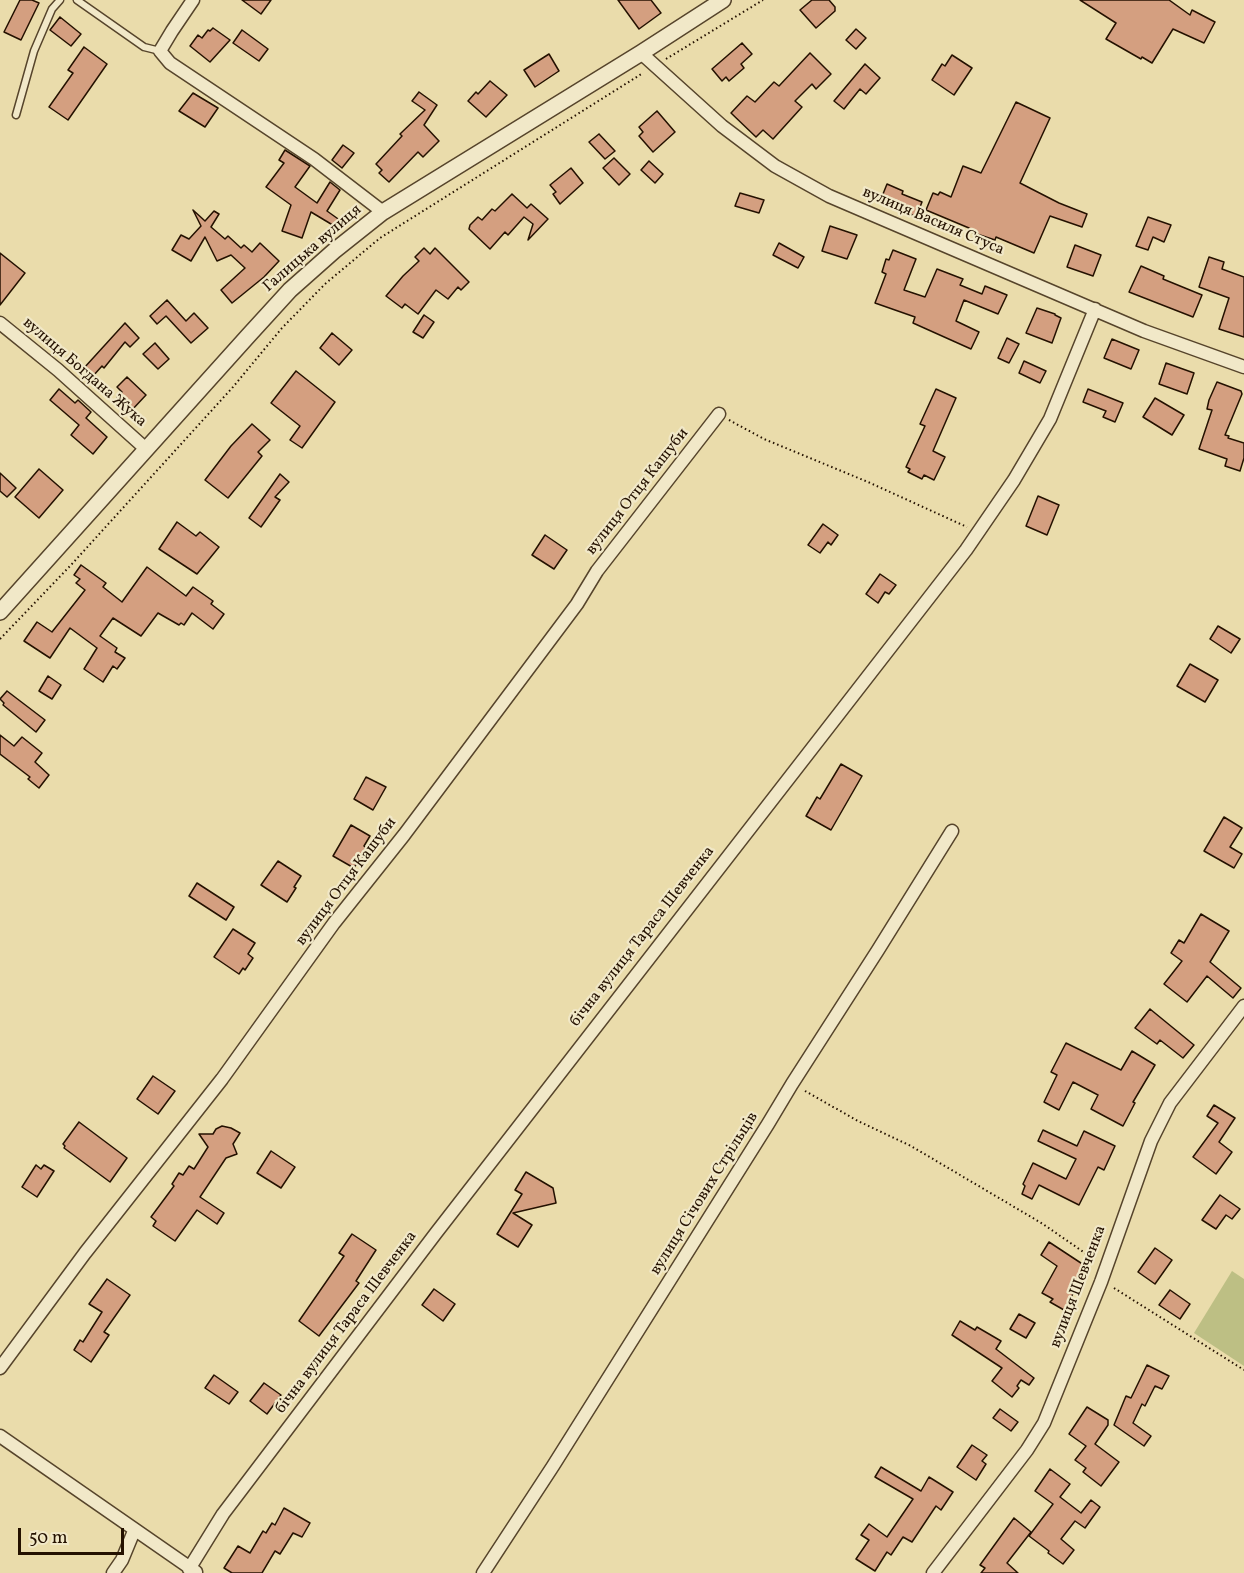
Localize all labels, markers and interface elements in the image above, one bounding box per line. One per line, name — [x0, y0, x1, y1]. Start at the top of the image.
street label: вулиця Василя Стуса — [859, 183, 1007, 261]
street label: Галицька вулиця — [260, 201, 366, 297]
street label: вулиця Богдана Жука — [18, 314, 150, 432]
street label: вулиця Отця Кашуби — [583, 425, 693, 559]
street label: вулиця Отця Кашуби — [292, 814, 402, 950]
street label: бічна вулиця Тараса Шевченка — [567, 843, 719, 1031]
street label: вулиця Січових Стрільців — [647, 1109, 763, 1279]
street label: вулиця Шевченка — [1047, 1223, 1111, 1351]
street label: бічна вулиця Тараса Шевченка — [272, 1228, 422, 1418]
scale bar — [21, 1516, 128, 1554]
text: 50 m — [29, 1526, 68, 1551]

